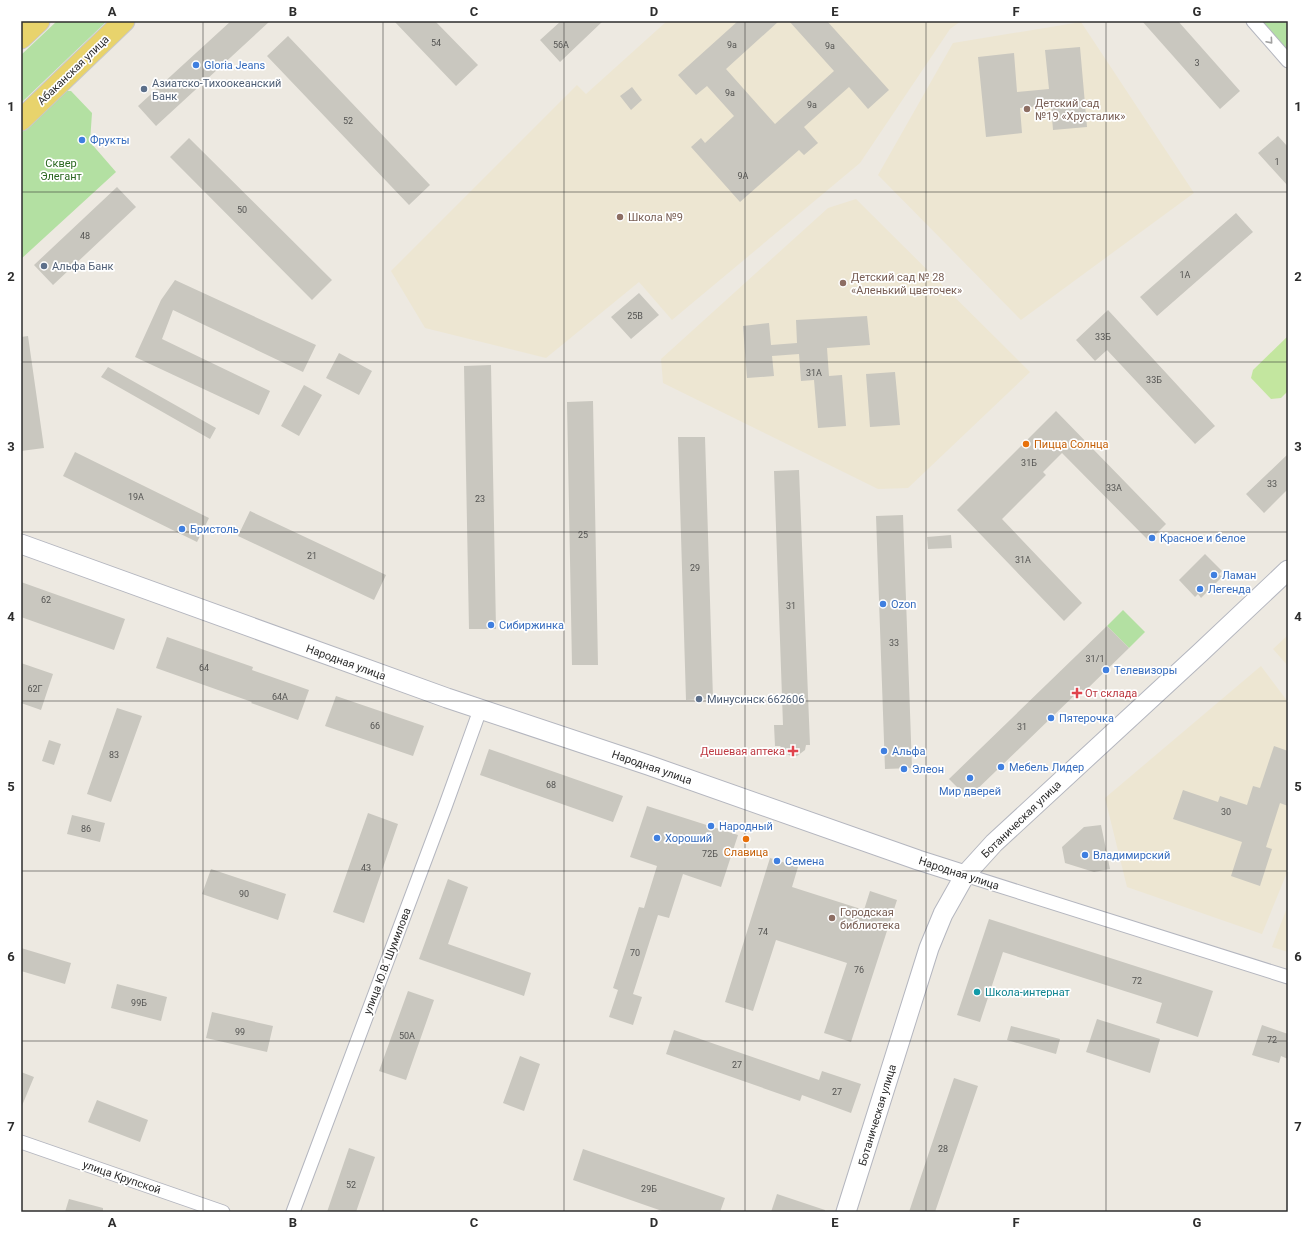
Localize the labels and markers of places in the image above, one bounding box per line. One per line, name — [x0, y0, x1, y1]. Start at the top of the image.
place label: Gloria Jeans — [204, 59, 266, 72]
marker: Gloria Jeans — [191, 60, 201, 70]
place label: Азиатско-Тихоокеанский Банк — [152, 77, 281, 103]
marker: Азиатско-Тихоокеанский Банк — [139, 84, 149, 94]
place label: Детский сад №19 «Хрусталик» — [1035, 97, 1125, 123]
marker: Детский сад №19 «Хрусталик» — [1022, 104, 1032, 114]
place label: Фрукты — [90, 134, 130, 147]
marker: Фрукты — [77, 135, 87, 145]
place label: Школа №9 — [628, 211, 683, 224]
marker: Школа №9 — [615, 212, 625, 222]
place label: Альфа Банк — [52, 260, 114, 273]
marker: Альфа Банк — [39, 261, 49, 271]
place label: Детский сад № 28 «Аленький цветочек» — [851, 271, 962, 297]
marker: Детский сад № 28 «Аленький цветочек» — [838, 278, 848, 288]
place label: Пицца Солнца — [1034, 438, 1109, 451]
marker: Пицца Солнца — [1021, 439, 1031, 449]
place label: Бристоль — [190, 523, 239, 536]
marker: Бристоль — [177, 524, 187, 534]
place label: Красное и белое — [1160, 532, 1246, 545]
marker: Красное и белое — [1147, 533, 1157, 543]
place label: Ламан — [1222, 569, 1256, 582]
marker: Ламан — [1209, 570, 1219, 580]
place label: Легенда — [1208, 583, 1251, 596]
marker: Легенда — [1195, 584, 1205, 594]
place label: Ozon — [891, 598, 916, 611]
marker: Ozon — [878, 599, 888, 609]
place label: Сибиржинка — [499, 619, 564, 632]
marker: Сибиржинка — [486, 620, 496, 630]
place label: Телевизоры — [1114, 664, 1177, 677]
marker: Телевизоры — [1101, 665, 1111, 675]
place label: От склада — [1085, 687, 1137, 700]
marker: От склада — [1072, 688, 1082, 698]
place label: Минусинск 662606 — [707, 693, 804, 706]
marker: Минусинск 662606 — [694, 694, 704, 704]
place label: Пятерочка — [1059, 712, 1114, 725]
marker: Пятерочка — [1046, 713, 1056, 723]
place label: Дешевая аптека — [700, 745, 785, 758]
place label: Альфа — [892, 745, 926, 758]
marker: Дешевая аптека — [788, 746, 798, 756]
marker: Альфа — [879, 746, 889, 756]
place label: Мебель Лидер — [1009, 761, 1084, 774]
marker: Мебель Лидер — [996, 762, 1006, 772]
place label: Элеон — [912, 763, 944, 776]
marker: Элеон — [899, 764, 909, 774]
marker: Мир дверей — [965, 773, 975, 783]
place label: Мир дверей — [939, 785, 1001, 798]
place label: Народный — [719, 820, 773, 833]
marker: Народный — [706, 821, 716, 831]
place label: Хороший — [665, 832, 712, 845]
marker: Хороший — [652, 833, 662, 843]
marker: Славица — [741, 834, 751, 844]
place label: Славица — [724, 846, 768, 859]
place label: Владимирский — [1093, 849, 1170, 862]
marker: Владимирский — [1080, 850, 1090, 860]
place label: Семена — [785, 855, 824, 868]
marker: Семена — [772, 856, 782, 866]
place label: Городская библиотека — [840, 906, 900, 932]
marker: Городская библиотека — [827, 913, 837, 923]
place label: Школа-интернат — [985, 986, 1071, 999]
marker: Школа-интернат — [972, 987, 982, 997]

